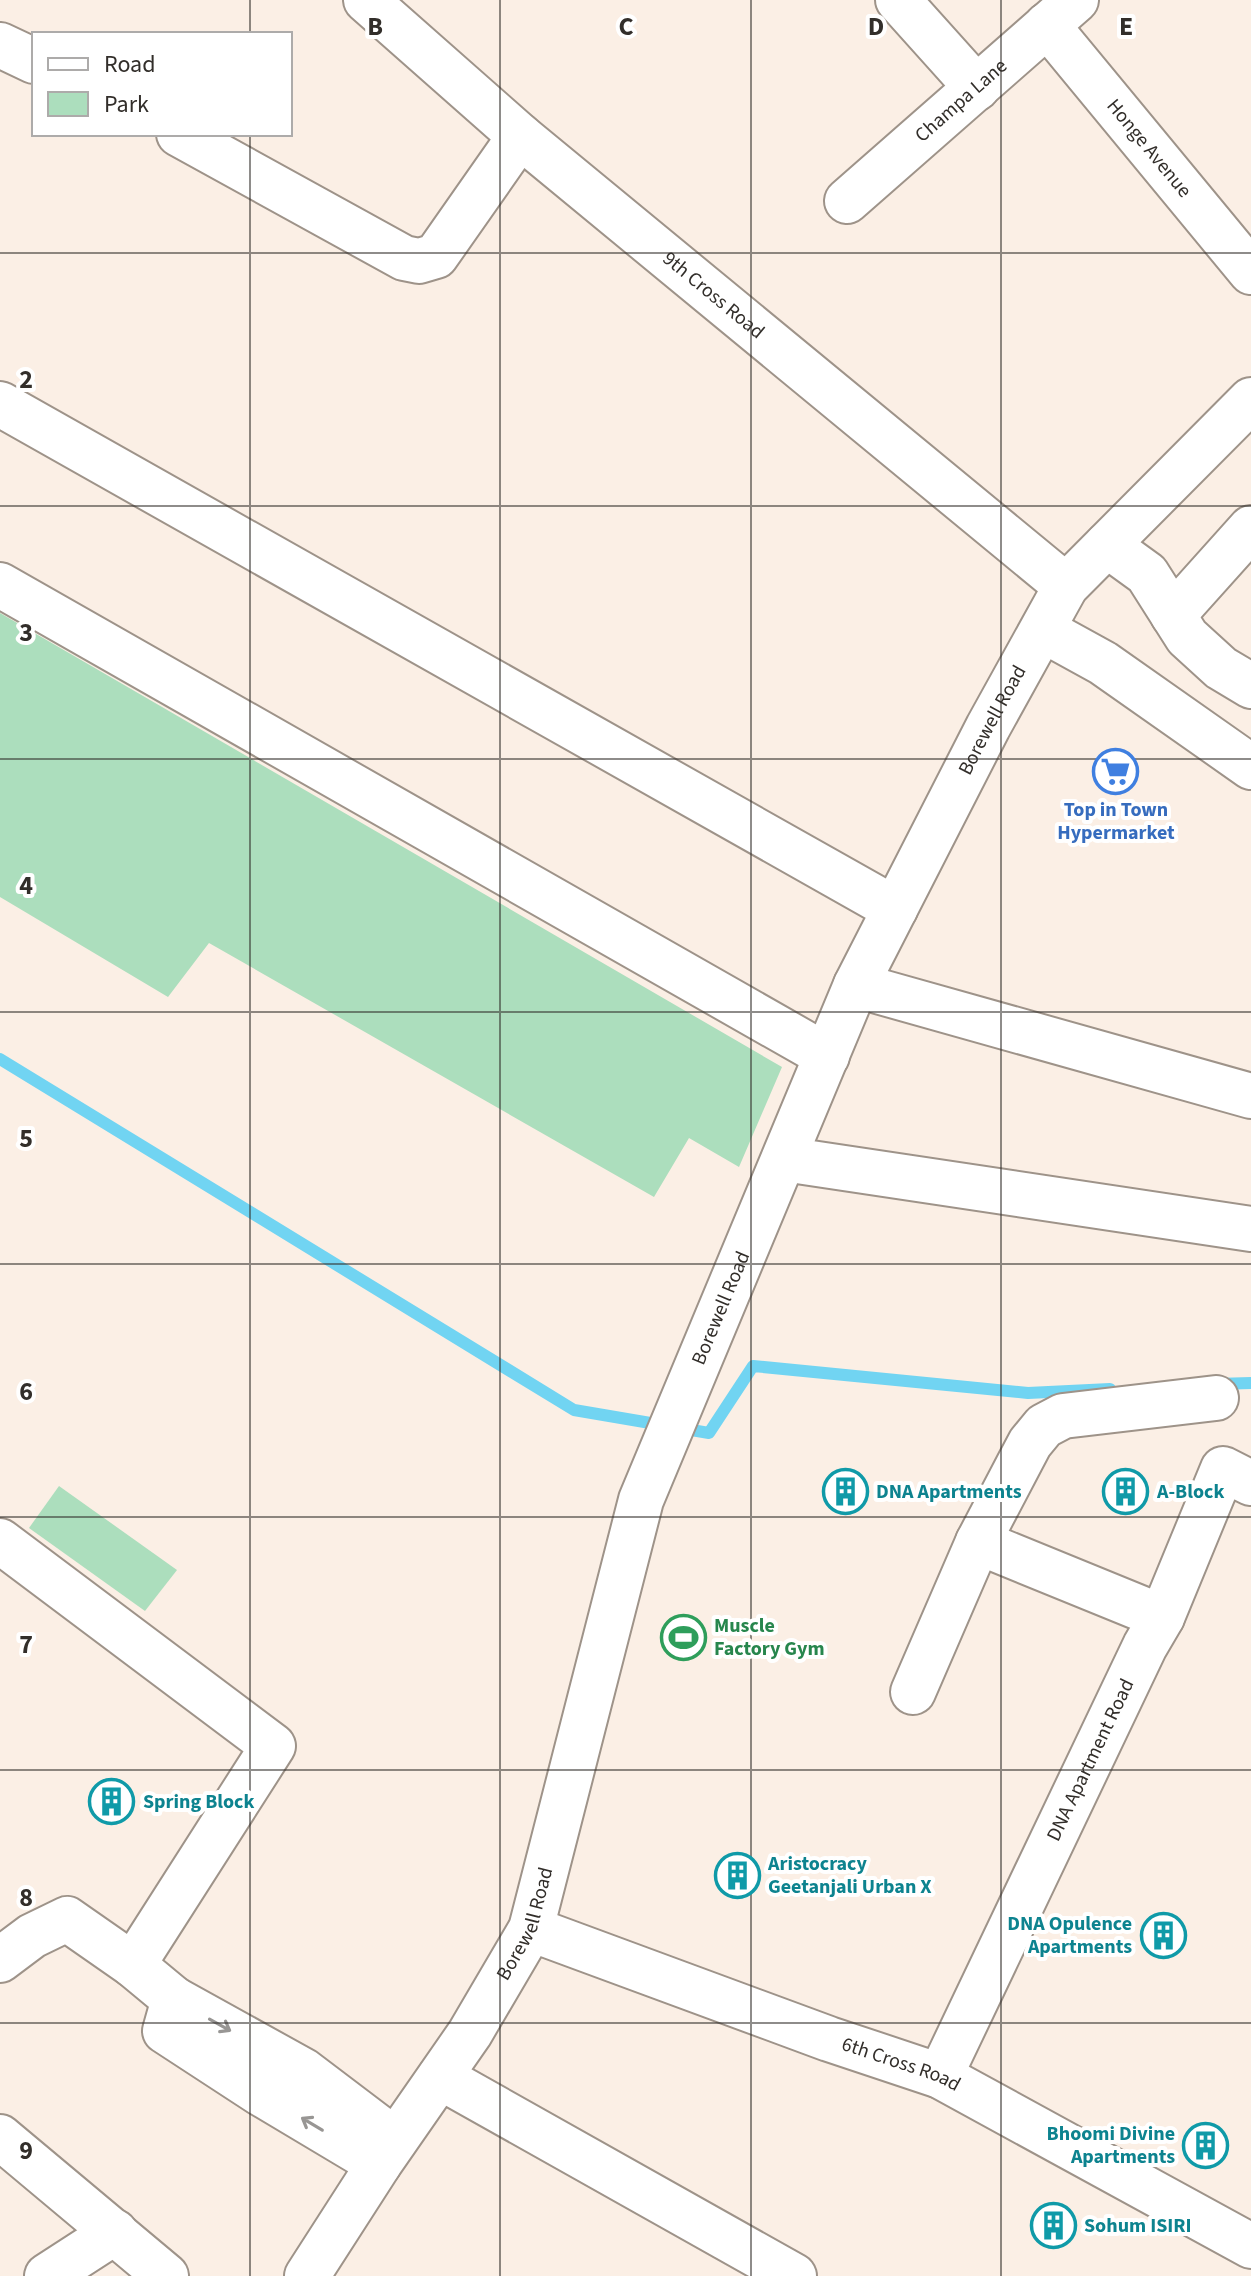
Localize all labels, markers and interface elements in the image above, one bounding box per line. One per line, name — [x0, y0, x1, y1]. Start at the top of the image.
text: B — [367, 8, 383, 45]
text: C — [618, 8, 634, 45]
text: D — [868, 8, 884, 45]
text: E — [1119, 8, 1133, 45]
legend — [32, 32, 292, 136]
text: Road — [104, 47, 156, 82]
street label: Champa Lane — [909, 52, 1014, 149]
text: Park — [104, 87, 149, 122]
street label: Honge Avenue — [1100, 93, 1198, 204]
street label: 9th Cross Road — [656, 245, 770, 346]
text: 2 — [19, 361, 33, 398]
text: 3 — [19, 614, 33, 651]
street label: Borewell Road — [952, 660, 1033, 780]
supermarket icon: Top in Town Hypermarket — [1092, 747, 1140, 795]
place label: Top in Town Hypermarket — [1057, 796, 1175, 847]
text: 4 — [19, 867, 33, 904]
text: 5 — [19, 1120, 33, 1157]
street label: Borewell Road — [685, 1247, 757, 1369]
text: 6 — [19, 1373, 33, 1410]
building icon: DNA Apartments — [821, 1468, 869, 1516]
building icon: A-Block — [1102, 1468, 1150, 1516]
place label: DNA Apartments — [876, 1478, 1022, 1506]
place label: A-Block — [1156, 1478, 1224, 1506]
place label: Muscle Factory Gym — [714, 1612, 825, 1663]
sports icon: Muscle Factory Gym — [659, 1613, 707, 1661]
text: 7 — [19, 1626, 33, 1663]
street label: DNA Apartment Road — [1040, 1674, 1141, 1846]
building icon: Spring Block — [88, 1778, 136, 1826]
place label: Spring Block — [143, 1788, 254, 1816]
place label: Aristocracy Geetanjali Urban X — [767, 1850, 932, 1901]
building icon: Aristocracy Geetanjali Urban X — [713, 1851, 761, 1899]
street label: Borewell Road — [490, 1864, 560, 1986]
text: 8 — [19, 1879, 33, 1916]
place label: DNA Opulence Apartments — [1007, 1910, 1132, 1961]
building icon: DNA Opulence Apartments — [1139, 1911, 1187, 1959]
one-way arrow — [208, 2017, 231, 2033]
street label: 6th Cross Road — [838, 2030, 966, 2099]
one-way arrow — [301, 2116, 324, 2132]
place label: Bhoomi Divine Apartments — [1047, 2120, 1175, 2171]
building icon: Bhoomi Divine Apartments — [1182, 2121, 1230, 2169]
text: 9 — [19, 2132, 33, 2169]
building icon: Sohum ISIRI — [1029, 2202, 1077, 2250]
place label: Sohum ISIRI — [1084, 2212, 1192, 2240]

